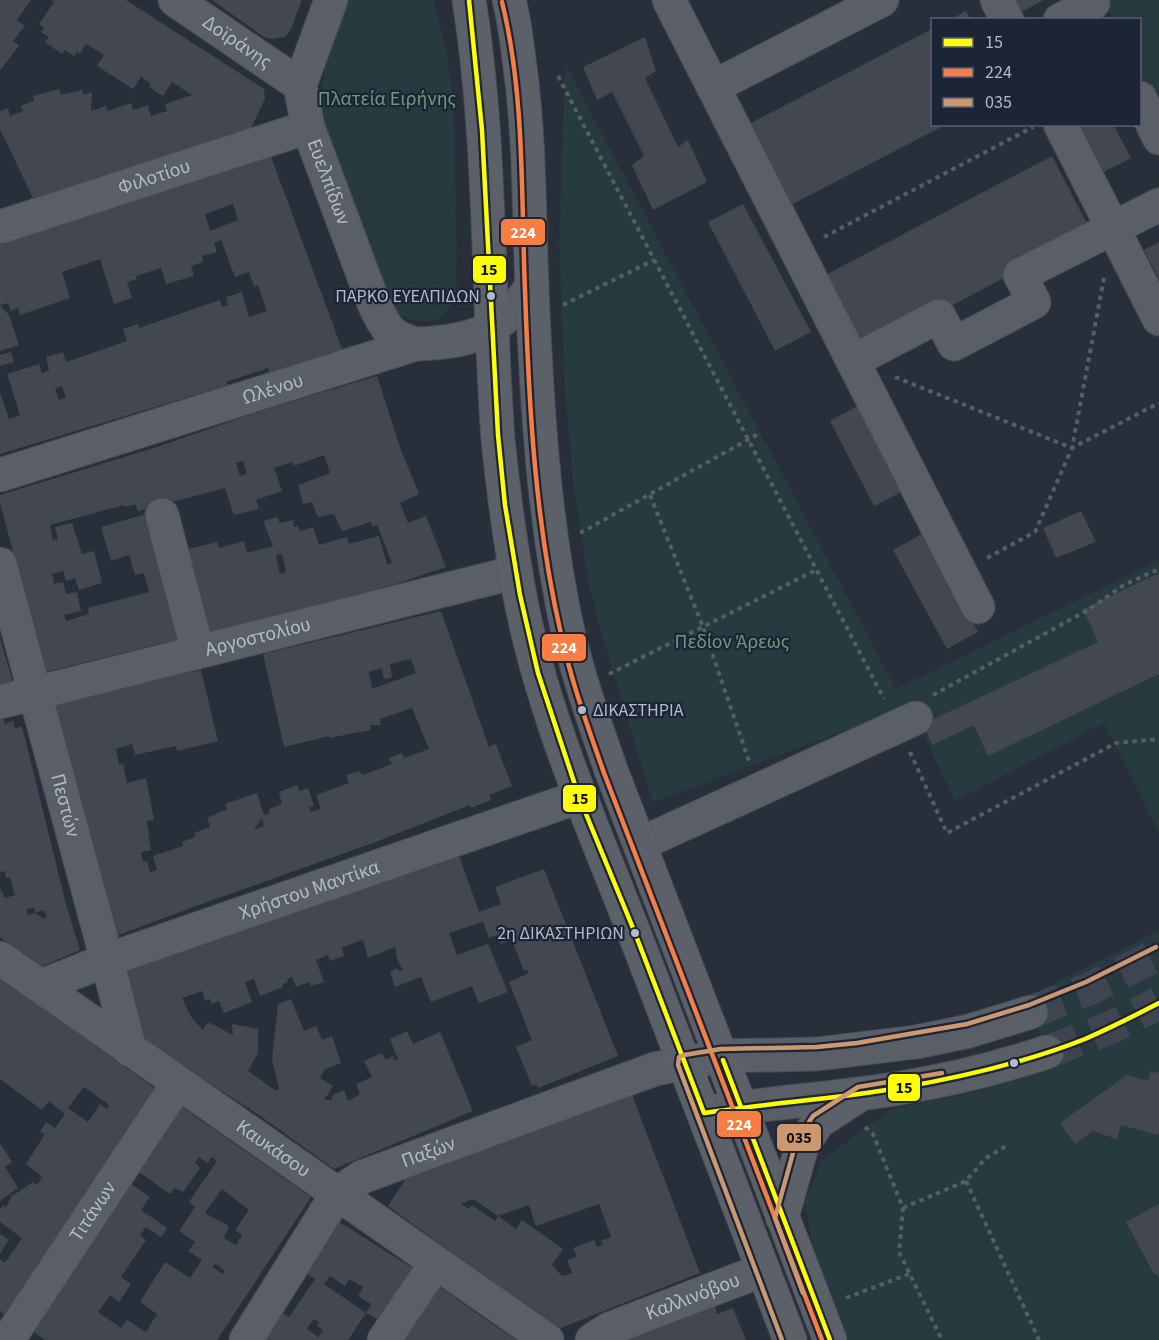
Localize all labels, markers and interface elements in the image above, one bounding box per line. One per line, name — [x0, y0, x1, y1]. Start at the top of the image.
street label: Δοϊράνης — [197, 8, 278, 76]
legend — [931, 18, 1141, 126]
text: 15 — [985, 30, 1003, 55]
text: 224 — [985, 60, 1012, 85]
park label: Πλατεία Ειρήνης — [318, 85, 457, 113]
text: 035 — [985, 90, 1012, 115]
street label: Ευελπίδων — [300, 135, 358, 230]
street label: Φιλοτίου — [114, 152, 194, 202]
line badge: 224 — [500, 218, 546, 246]
text: 224 — [510, 222, 536, 244]
line badge: 15 — [472, 255, 507, 284]
text: 15 — [481, 259, 497, 281]
place label: ΠΑΡΚΟ ΕΥΕΛΠΙΔΩΝ — [335, 284, 480, 309]
marker: ΠΑΡΚΟ ΕΥΕΛΠΙΔΩΝ — [485, 290, 497, 302]
street label: Ωλένου — [239, 366, 307, 412]
street label: Αργοστολίου — [202, 610, 314, 664]
park label: Πεδίον Άρεως — [675, 628, 790, 656]
line badge: 224 — [541, 633, 587, 662]
text: 224 — [551, 637, 577, 659]
place label: ΔΙΚΑΣΤΗΡΙΑ — [593, 698, 684, 723]
marker: ΔΙΚΑΣΤΗΡΙΑ — [576, 704, 588, 716]
street label: Πεστών — [43, 771, 87, 841]
line badge: 15 — [562, 784, 597, 813]
text: 15 — [572, 788, 588, 810]
street label: Χρήστου Μαντίκα — [236, 853, 383, 927]
place label: 2η ΔΙΚΑΣΤΗΡΙΩΝ — [497, 921, 624, 946]
marker: 2η ΔΙΚΑΣΤΗΡΙΩΝ — [629, 927, 641, 939]
unlabelled marker — [1008, 1057, 1020, 1069]
line badge: 15 — [887, 1073, 921, 1102]
text: 15 — [896, 1077, 912, 1099]
line badge: 224 — [716, 1110, 762, 1138]
street label: Καυκάσου — [230, 1113, 316, 1185]
text: 224 — [726, 1114, 752, 1136]
line badge: 035 — [776, 1123, 822, 1152]
text: 035 — [786, 1127, 812, 1149]
street label: Παξών — [397, 1130, 460, 1175]
street label: Τιτάνων — [63, 1175, 123, 1247]
street label: Καλλινόβου — [642, 1266, 744, 1328]

